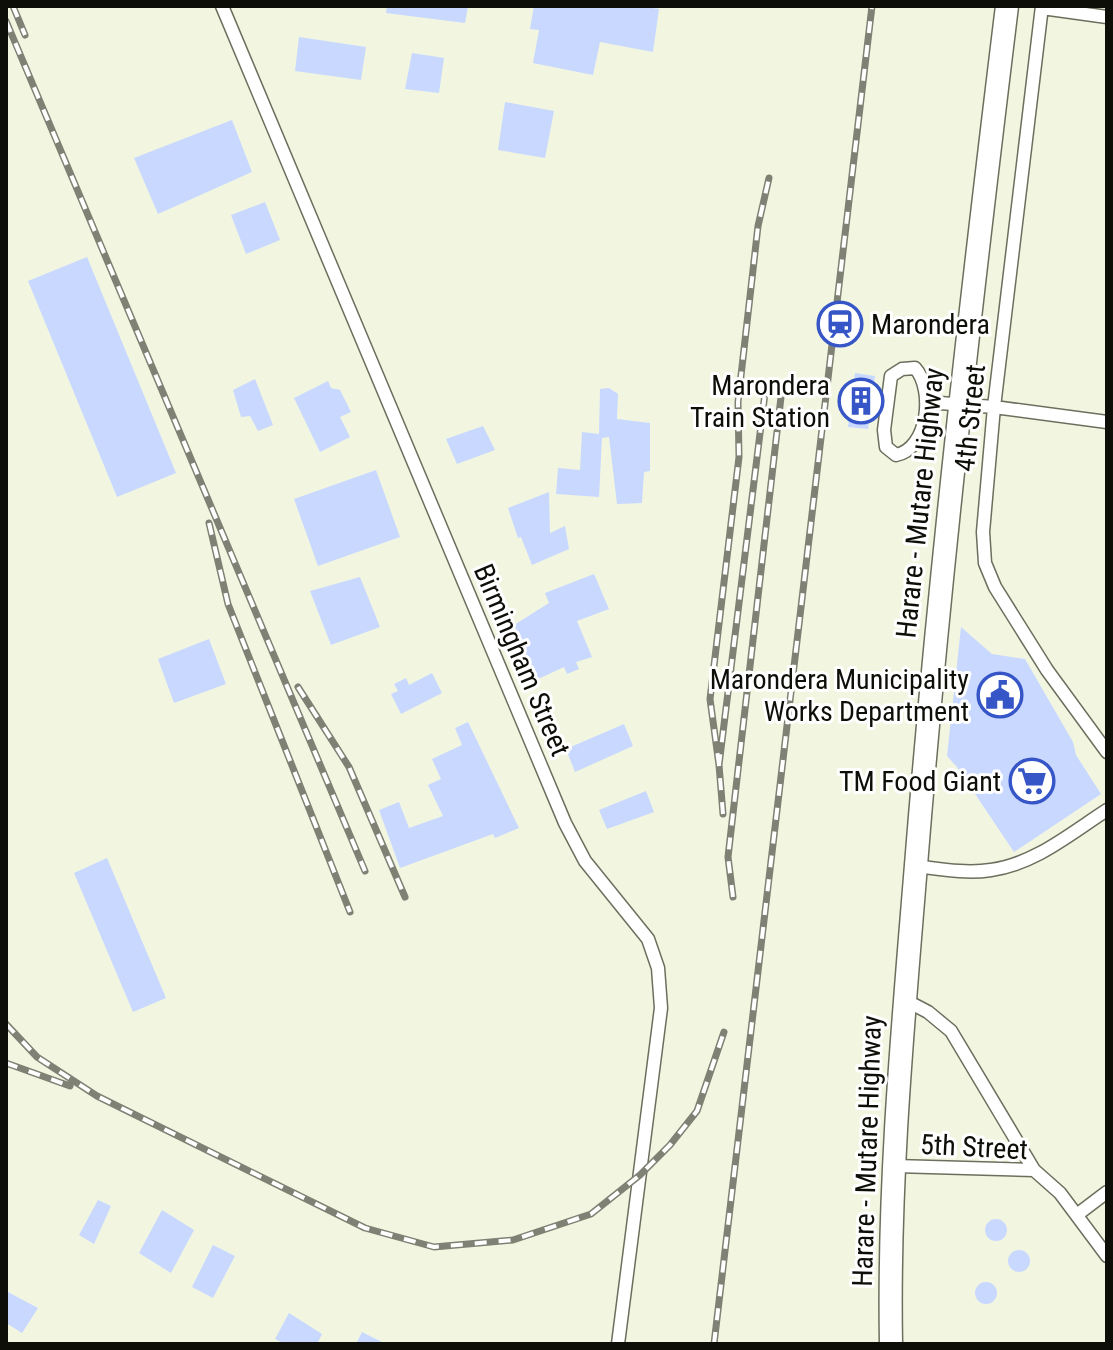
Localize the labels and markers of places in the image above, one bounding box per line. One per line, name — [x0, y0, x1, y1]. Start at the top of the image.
station icon: Marondera — [816, 300, 864, 348]
place label: Marondera — [871, 308, 990, 341]
place label: Marondera Train Station — [690, 369, 830, 434]
building icon: Marondera Train Station — [837, 377, 885, 425]
place label: Marondera Municipality Works Department — [710, 663, 969, 728]
public building icon: Marondera Municipality Works Department — [976, 671, 1024, 719]
supermarket icon: TM Food Giant — [1008, 757, 1056, 805]
place label: TM Food Giant — [839, 765, 1001, 798]

